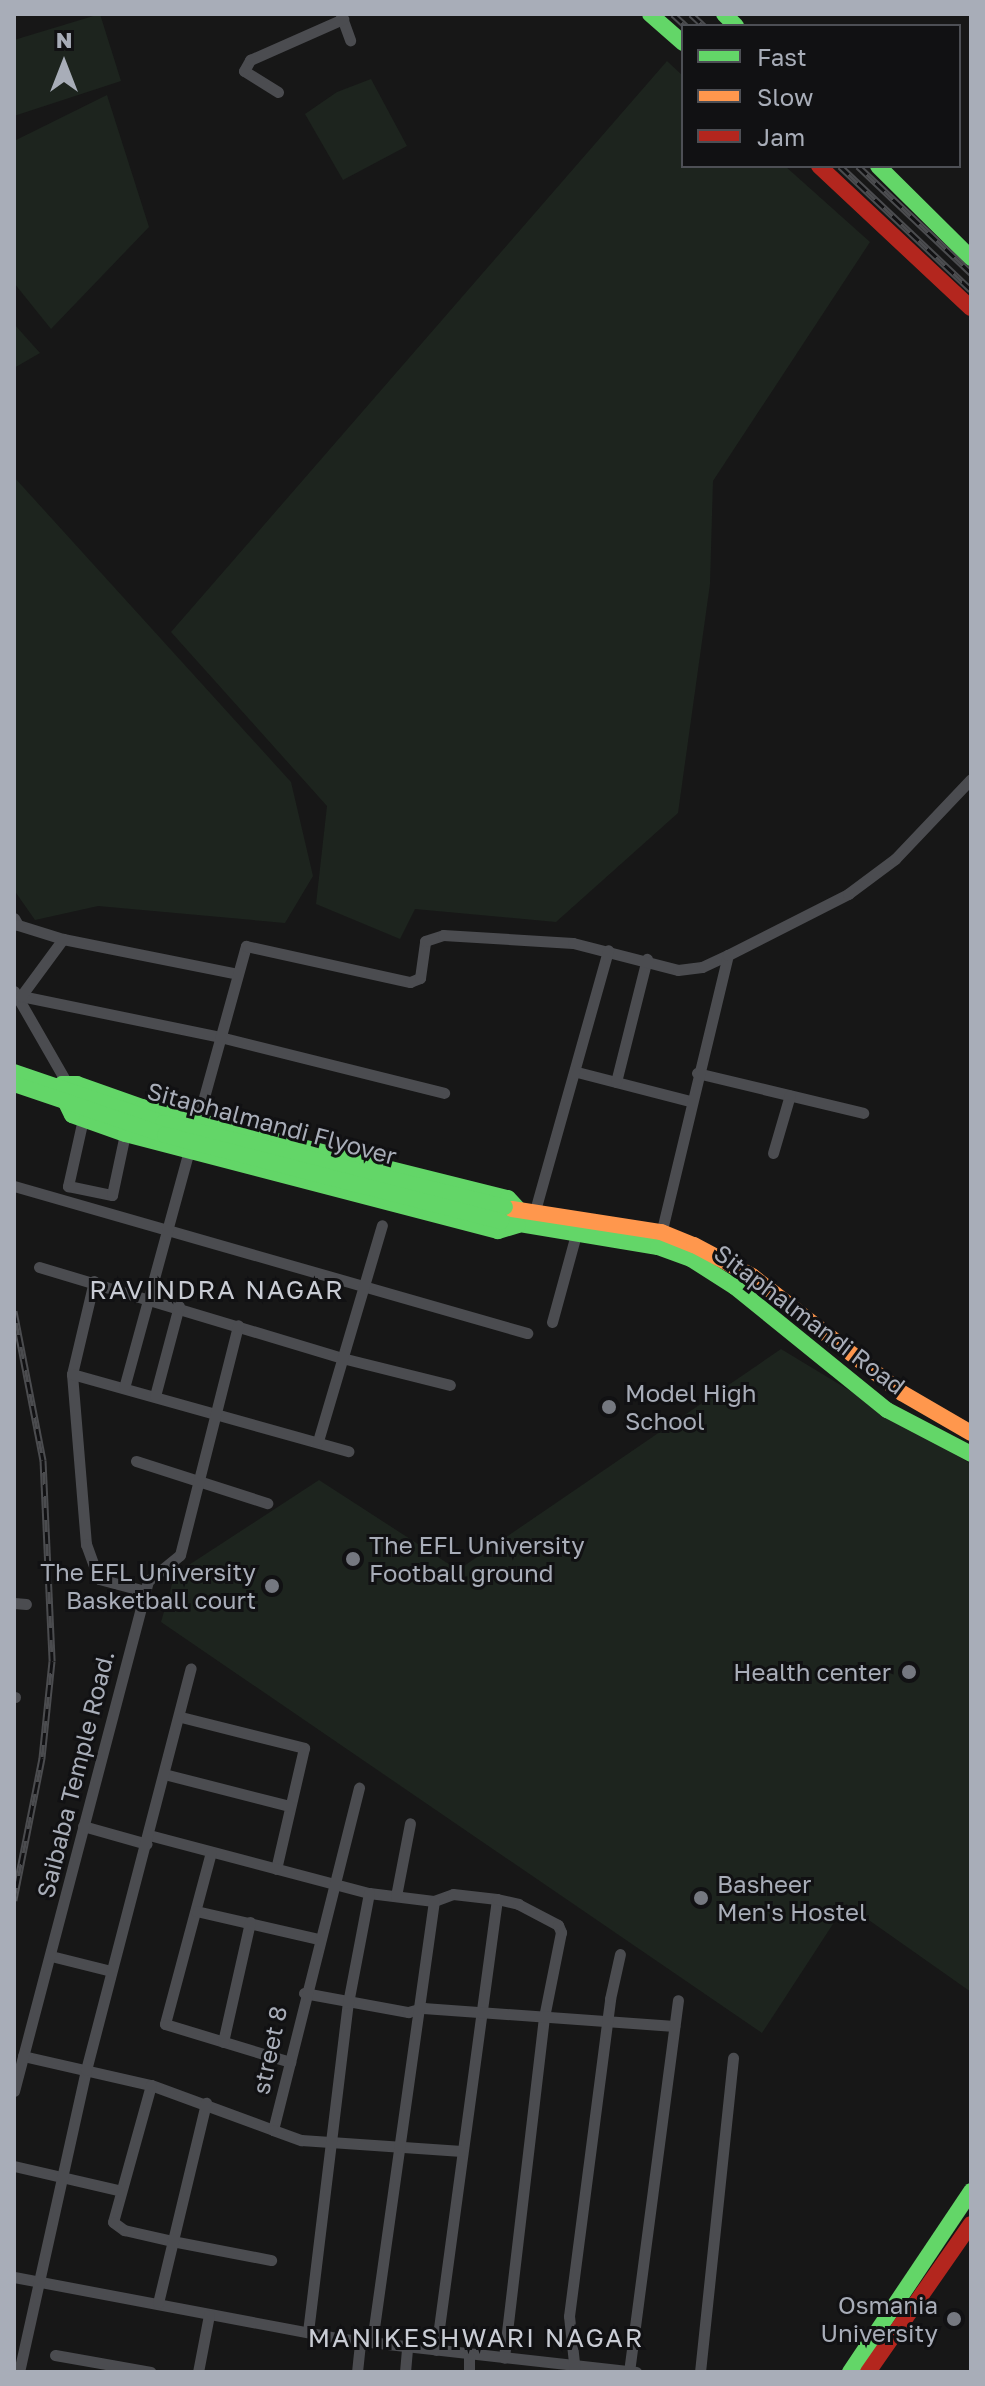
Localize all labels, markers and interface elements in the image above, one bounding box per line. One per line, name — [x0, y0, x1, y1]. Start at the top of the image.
north arrow — [24, 24, 104, 104]
legend — [681, 24, 961, 168]
text: N — [56, 26, 72, 53]
text: Fast — [757, 42, 807, 71]
text: Slow — [757, 82, 813, 111]
text: Jam — [757, 122, 805, 151]
street label: Sitaphalmandi Flyover — [144, 1076, 400, 1170]
street label: Sitaphalmandi Road — [709, 1238, 911, 1400]
district label: RAVINDRA NAGAR — [89, 1274, 345, 1306]
place label: Model High School — [625, 1379, 757, 1435]
marker: Model High School — [600, 1398, 618, 1416]
place label: The EFL University Football ground — [369, 1531, 585, 1587]
marker: The EFL University Football ground — [344, 1550, 362, 1568]
place label: The EFL University Basketball court — [40, 1558, 256, 1614]
marker: The EFL University Basketball court — [263, 1577, 281, 1595]
street label: Saibaba Temple Road. — [30, 1647, 120, 1901]
place label: Health center — [733, 1658, 891, 1686]
marker: Health center — [898, 1661, 920, 1683]
place label: Basheer Men's Hostel — [717, 1870, 867, 1926]
marker: Basheer Men's Hostel — [692, 1889, 710, 1907]
street label: street 8 — [246, 2003, 292, 2097]
place label: Osmania University — [820, 2291, 938, 2347]
marker: Osmania University — [945, 2310, 963, 2328]
district label: MANIKESHWARI NAGAR — [308, 2322, 644, 2354]

